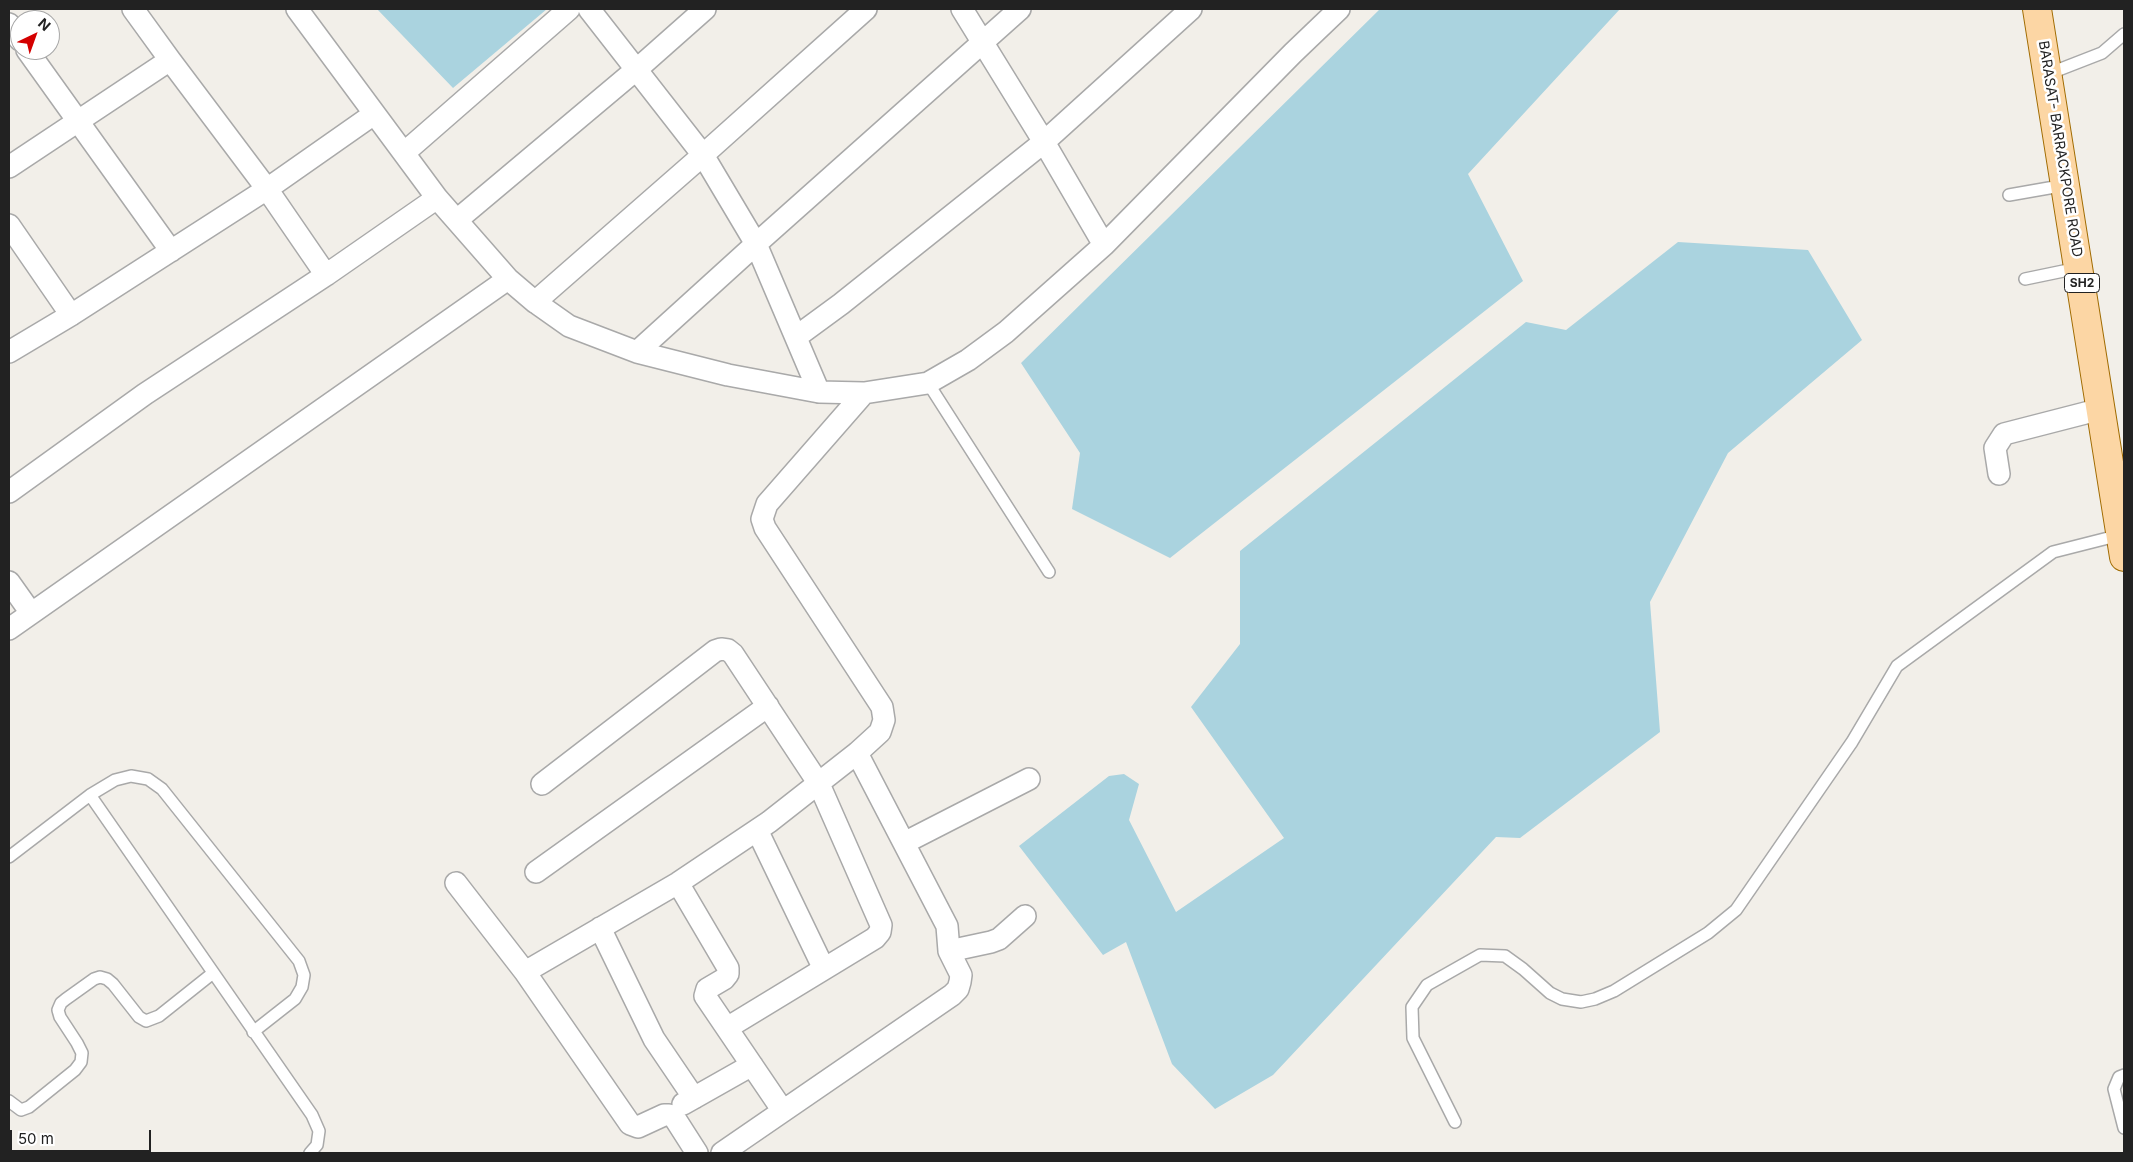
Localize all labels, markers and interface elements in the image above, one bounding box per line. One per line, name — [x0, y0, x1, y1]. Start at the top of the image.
north arrow — [10, 10, 60, 60]
text: N — [35, 14, 54, 34]
street label: BARASAT- BARRACKPORE ROAD — [2035, 40, 2085, 258]
road number: SH2 — [2064, 274, 2100, 292]
scale bar — [12, 1120, 154, 1152]
text: 50 m — [18, 1129, 54, 1148]

